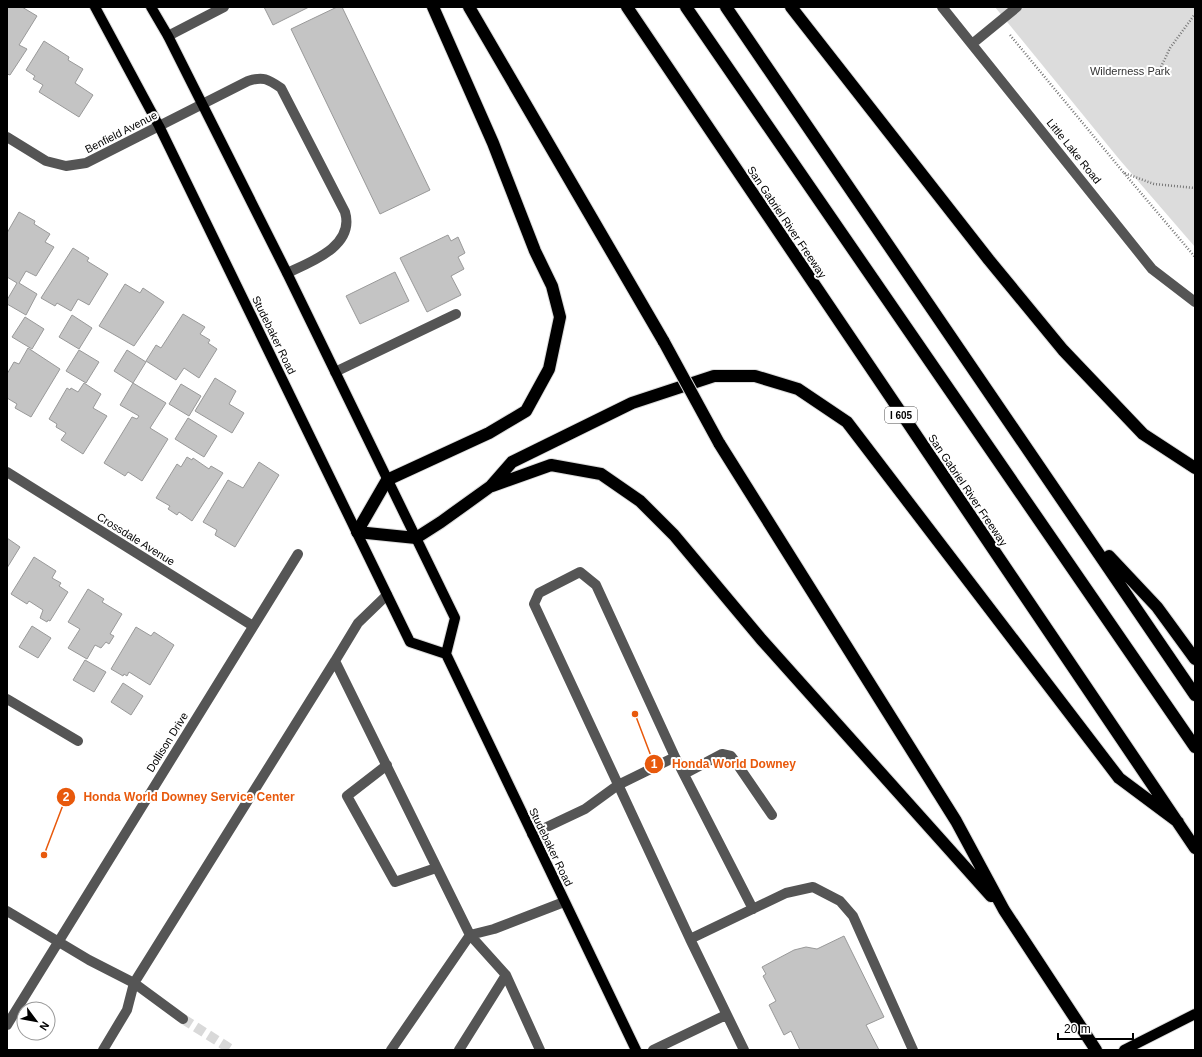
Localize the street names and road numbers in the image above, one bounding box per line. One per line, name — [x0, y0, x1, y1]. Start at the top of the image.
street label: Benfield Avenue — [83, 109, 159, 155]
street label: Little Lake Road — [1044, 116, 1104, 186]
street label: San Gabriel River Freeway — [745, 164, 829, 281]
street label: Studebaker Road — [250, 294, 298, 376]
road number: I 605 — [885, 407, 917, 423]
street label: San Gabriel River Freeway — [926, 432, 1010, 549]
street label: Crossdale Avenue — [95, 510, 177, 568]
street label: Dollison Drive — [144, 710, 190, 774]
street label: Studebaker Road — [527, 806, 575, 888]

